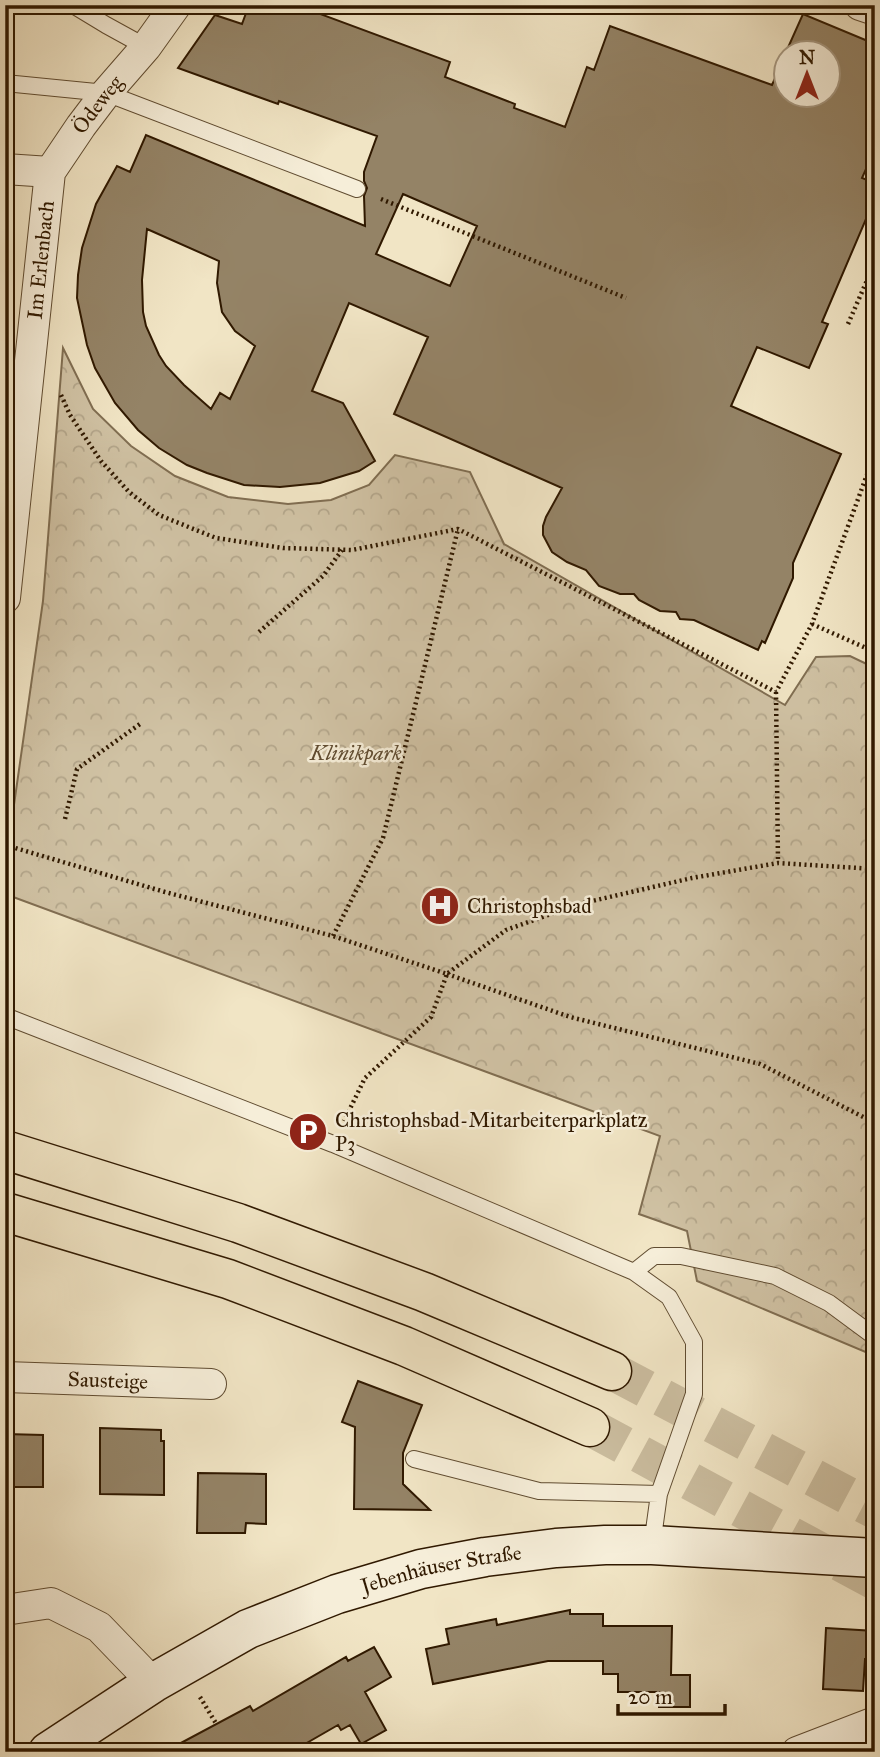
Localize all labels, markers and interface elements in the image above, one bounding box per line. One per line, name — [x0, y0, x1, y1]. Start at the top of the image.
north arrow — [772, 38, 842, 108]
text: N — [799, 46, 815, 69]
street label: Ödeweg — [67, 70, 129, 139]
street label: Im Erlenbach — [22, 199, 60, 321]
park label: Klinikpark — [309, 740, 402, 766]
hospital icon: Christophsbad — [419, 885, 461, 927]
place label: Christophsbad — [467, 893, 592, 919]
place label: Christophsbad-Mitarbeiterparkplatz P3 — [335, 1107, 648, 1157]
parking icon: Christophsbad-Mitarbeiterparkplatz P3 — [287, 1111, 329, 1153]
street label: Sausteige — [67, 1366, 149, 1395]
street label: Jebenhäuser Straße — [356, 1539, 523, 1600]
scale bar — [618, 1673, 724, 1717]
text: 20 m — [628, 1684, 673, 1710]

